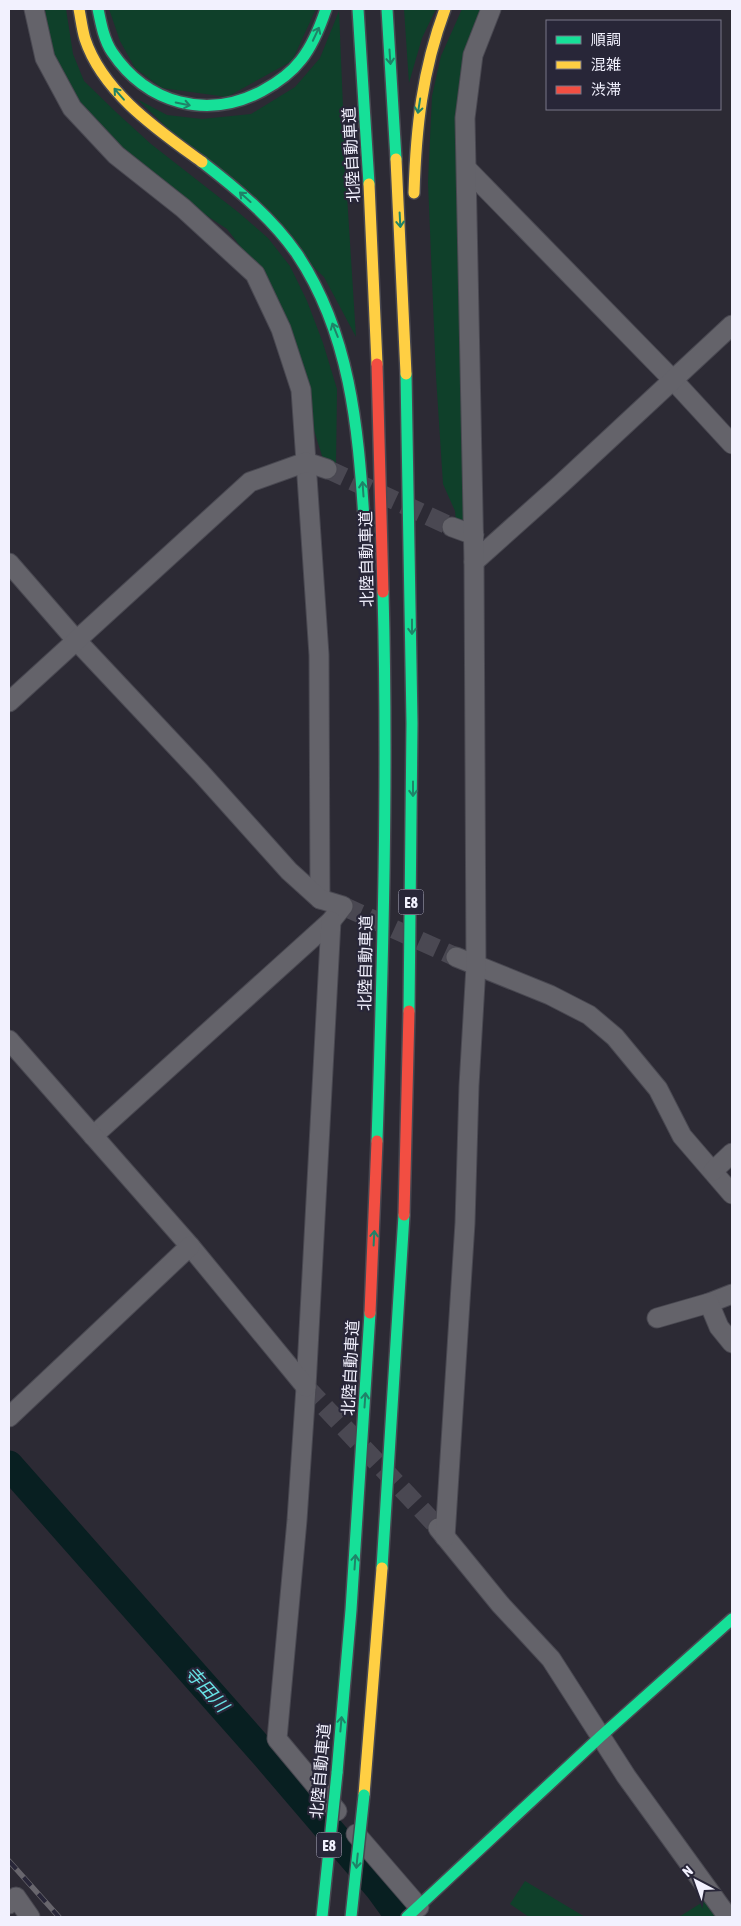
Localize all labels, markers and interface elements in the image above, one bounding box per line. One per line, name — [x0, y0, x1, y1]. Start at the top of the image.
legend — [546, 20, 721, 110]
one-way arrow — [312, 27, 322, 42]
text: 順調 — [591, 31, 621, 48]
one-way arrow — [385, 49, 395, 65]
text: 混雑 — [591, 56, 621, 73]
text: 渋滞 — [591, 81, 621, 98]
one-way arrow — [114, 87, 125, 100]
one-way arrow — [413, 98, 423, 114]
one-way arrow — [175, 99, 191, 109]
street label: 北陸自動車道 — [339, 107, 363, 203]
one-way arrow — [238, 191, 251, 202]
one-way arrow — [395, 211, 404, 227]
one-way arrow — [329, 323, 339, 338]
one-way arrow — [358, 482, 367, 498]
street label: 北陸自動車道 — [356, 511, 376, 607]
one-way arrow — [407, 618, 417, 635]
one-way arrow — [408, 781, 418, 797]
road number: E8 — [398, 890, 424, 914]
street label: 北陸自動車道 — [355, 915, 375, 1011]
one-way arrow — [369, 1230, 378, 1246]
street label: 北陸自動車道 — [338, 1320, 362, 1416]
one-way arrow — [360, 1393, 369, 1409]
one-way arrow — [350, 1555, 359, 1571]
water label: 寺田川 — [181, 1662, 234, 1718]
one-way arrow — [336, 1717, 346, 1733]
street label: 北陸自動車道 — [307, 1722, 333, 1820]
road number: E8 — [316, 1832, 342, 1858]
one-way arrow — [352, 1853, 362, 1869]
north arrow — [671, 1856, 721, 1906]
text: N — [679, 1862, 696, 1880]

